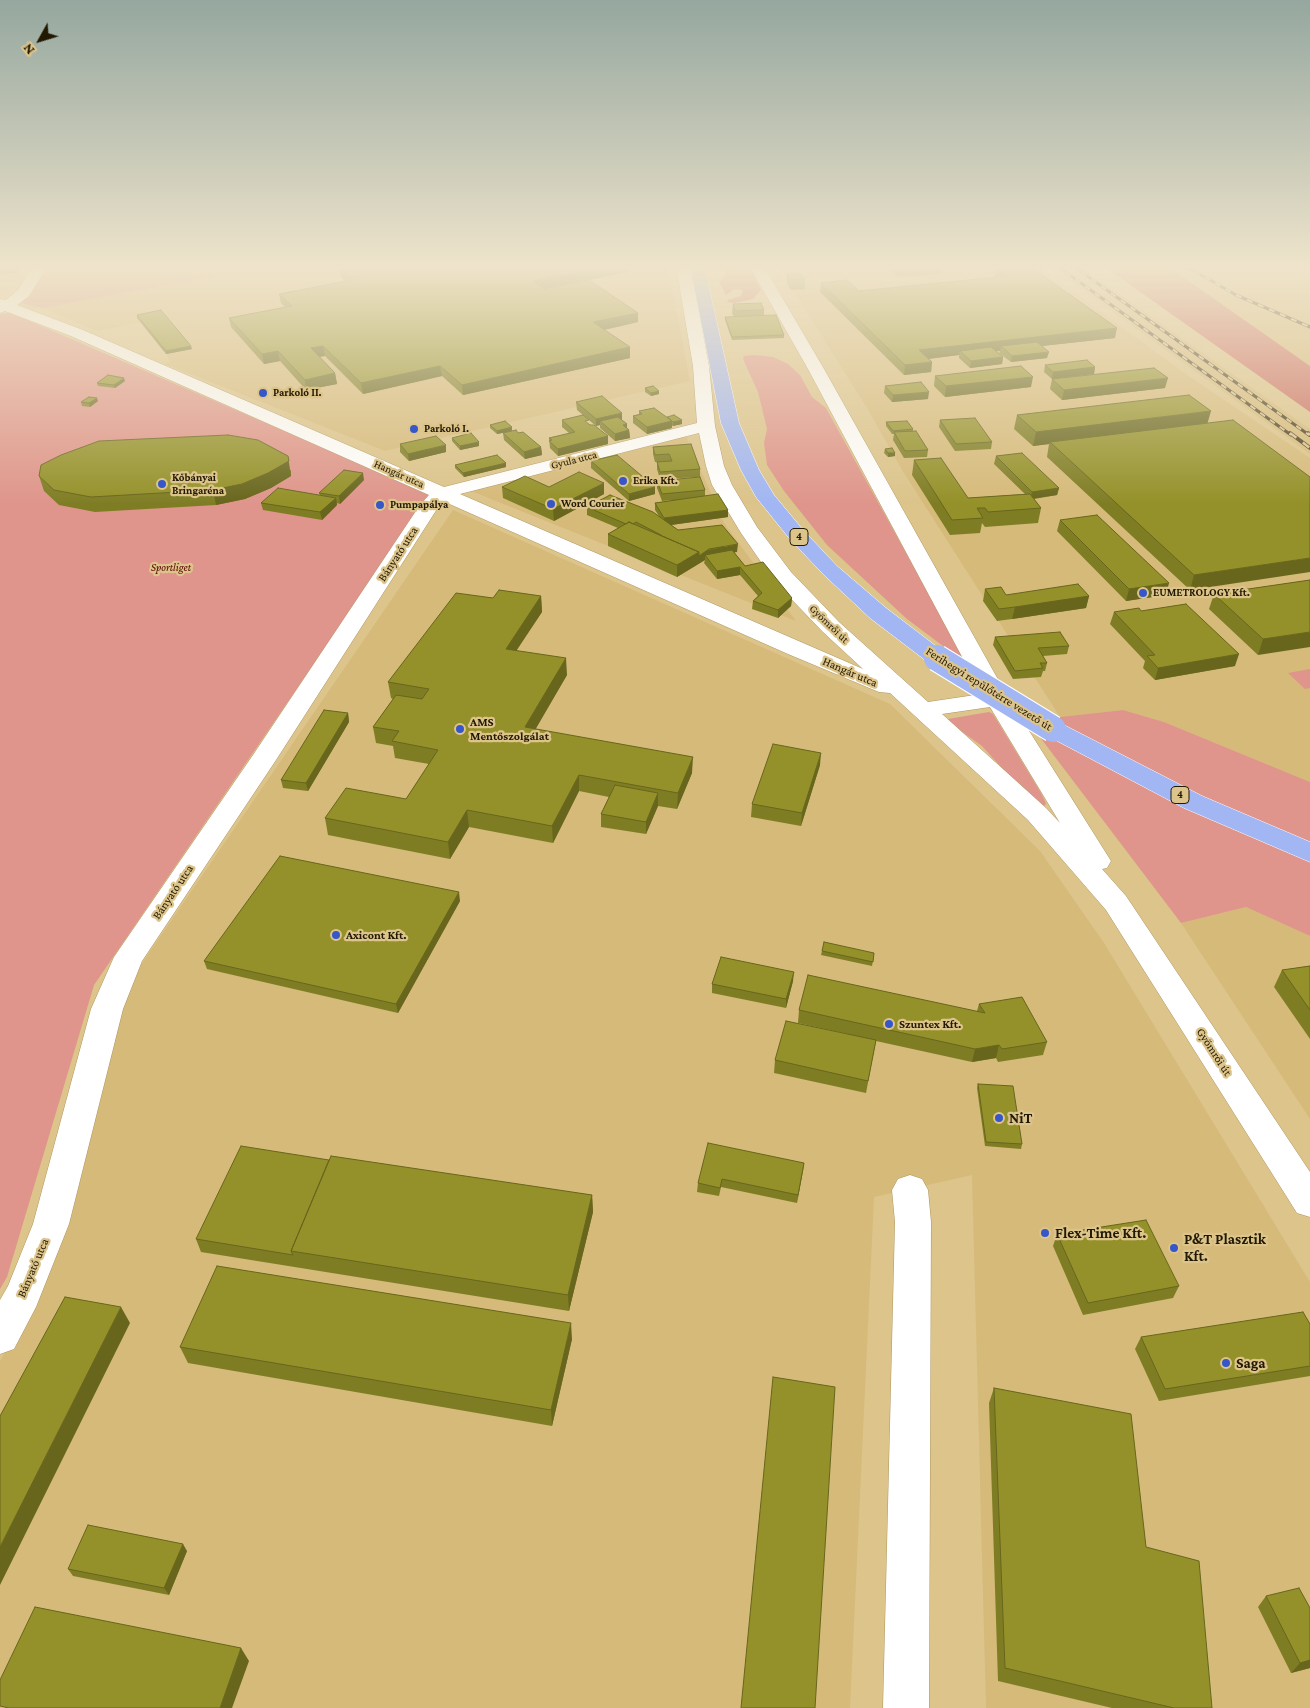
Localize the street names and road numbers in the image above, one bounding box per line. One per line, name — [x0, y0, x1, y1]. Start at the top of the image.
street label: Gyula utca — [550, 448, 598, 472]
street label: Hangár utca — [372, 457, 426, 491]
street label: Bányató utca — [375, 524, 421, 584]
road number: 4 — [790, 528, 808, 546]
street label: Gyömrői út — [807, 602, 851, 646]
street label: Ferihegyi repülőtérre vezető út — [923, 644, 1055, 734]
street label: Hangár utca — [820, 654, 880, 690]
road number: 4 — [1171, 786, 1189, 804]
street label: Bányató utca — [150, 862, 196, 922]
street label: Gyömrői út — [1193, 1025, 1235, 1079]
street label: Bányató utca — [14, 1236, 52, 1300]

